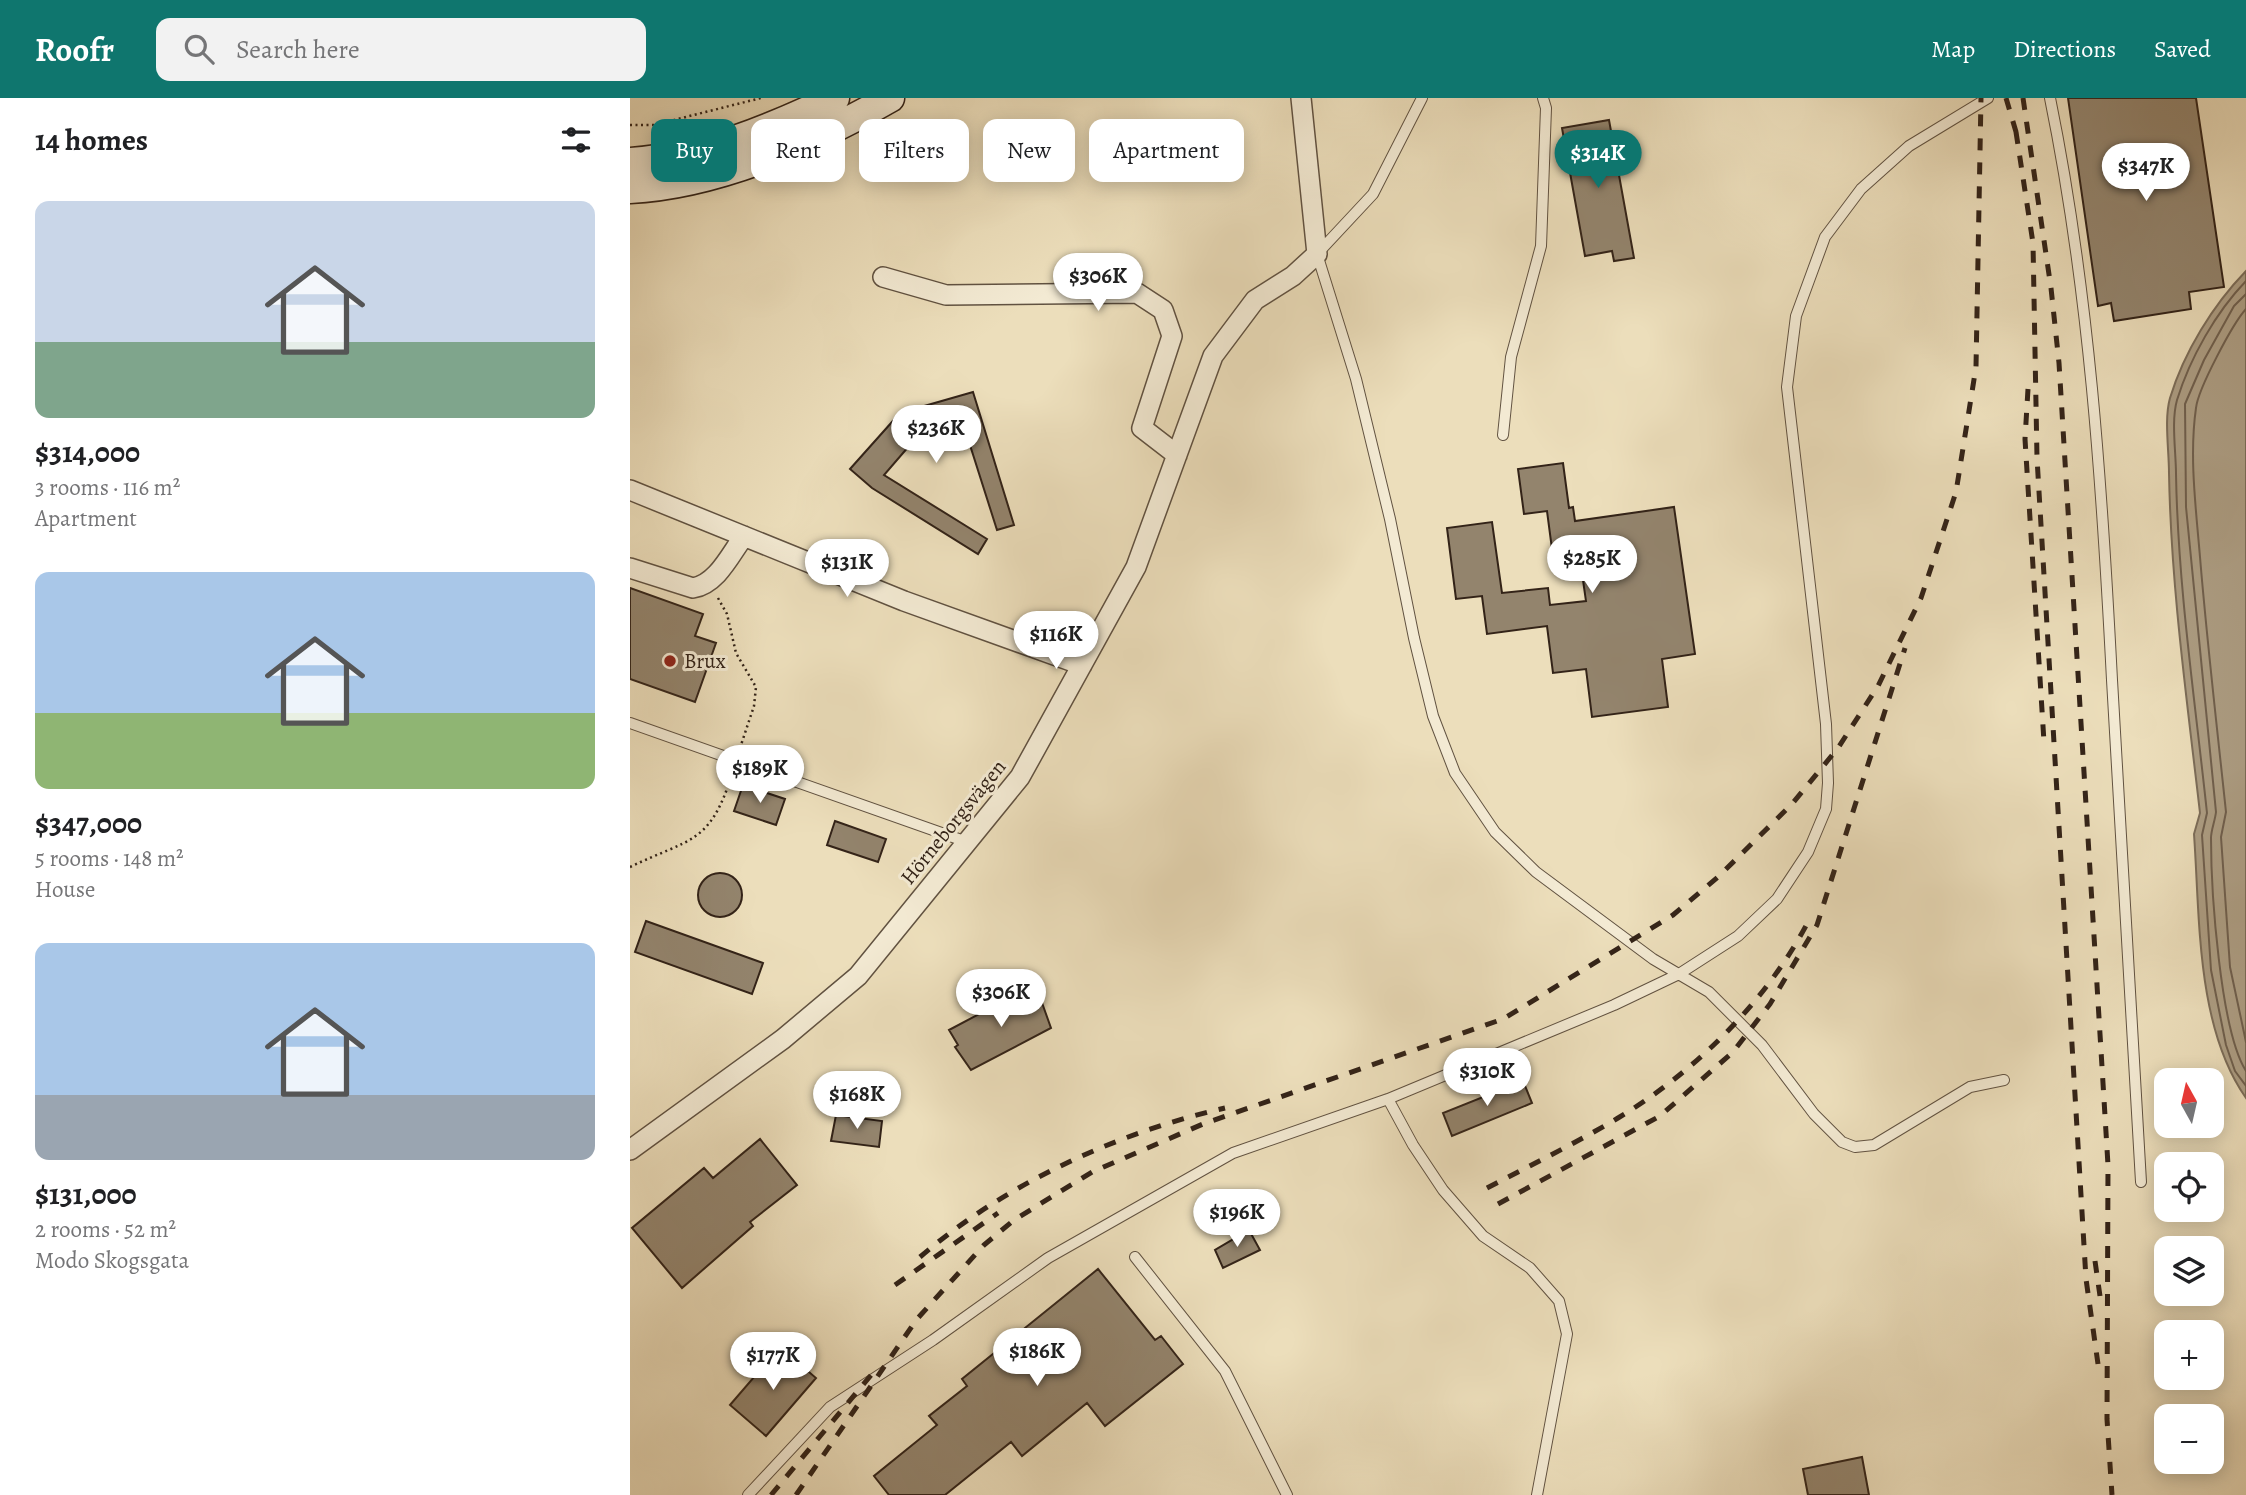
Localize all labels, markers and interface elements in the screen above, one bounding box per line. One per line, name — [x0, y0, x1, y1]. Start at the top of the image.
search box — [156, 18, 646, 81]
text: Roofr — [35, 27, 114, 72]
icon: search — [180, 30, 218, 68]
text: Search here — [236, 32, 360, 67]
text: Map — [1931, 33, 1975, 65]
text: Directions — [2013, 33, 2116, 65]
text: Saved — [2154, 33, 2211, 65]
chip: Buy — [651, 119, 737, 182]
chip: Rent — [751, 119, 845, 182]
chip: Filters — [859, 119, 969, 182]
chip: New — [983, 119, 1075, 182]
chip: Apartment — [1089, 119, 1244, 182]
text: 14 homes — [35, 120, 148, 160]
icon: filters — [557, 121, 595, 159]
pin: $314K — [1549, 130, 1647, 190]
text: $314K — [1571, 137, 1625, 168]
pin: $347K — [2097, 144, 2195, 203]
text: $347K — [2118, 150, 2174, 181]
icon: home — [252, 247, 378, 373]
pin: $306K — [1049, 254, 1147, 313]
text: $306K — [1069, 260, 1127, 291]
pin: $236K — [887, 406, 985, 465]
text: $236K — [907, 412, 965, 443]
text: $314,000 — [35, 432, 140, 472]
text: 3 rooms · 116 m² — [35, 472, 180, 503]
text: Apartment — [35, 503, 137, 534]
pin: $285K — [1543, 536, 1641, 595]
pin: $131K — [798, 540, 896, 599]
text: $285K — [1563, 542, 1621, 573]
text: $131K — [821, 546, 873, 577]
pin: $116K — [1007, 612, 1105, 671]
icon: home — [252, 618, 378, 744]
text: $116K — [1029, 618, 1083, 649]
place label: Brux — [684, 647, 726, 675]
marker: Brux — [662, 653, 678, 669]
pin: $189K — [711, 746, 809, 805]
text: $189K — [732, 752, 788, 783]
street label: Hörneborgsvägen — [894, 754, 1012, 890]
text: $347,000 — [35, 803, 142, 843]
text: 5 rooms · 148 m² — [35, 843, 184, 874]
text: House — [35, 874, 95, 905]
pin: $306K — [952, 970, 1050, 1029]
text: $306K — [972, 976, 1030, 1007]
icon: home — [252, 989, 378, 1115]
pin: $310K — [1438, 1048, 1536, 1108]
text: $310K — [1459, 1055, 1515, 1086]
north arrow — [2154, 1068, 2224, 1138]
map controls — [2154, 1068, 2224, 1474]
pin: $168K — [808, 1072, 906, 1131]
text: $168K — [829, 1078, 885, 1109]
button: locate — [2154, 1152, 2224, 1222]
text: $131,000 — [35, 1174, 137, 1214]
pin: $196K — [1188, 1190, 1286, 1249]
text: $196K — [1209, 1196, 1265, 1227]
text: 2 rooms · 52 m² — [35, 1214, 176, 1245]
button: layers — [2154, 1236, 2224, 1306]
text: Modo Skogsgata — [35, 1245, 189, 1276]
button: + — [2154, 1320, 2224, 1390]
pin: $186K — [988, 1328, 1086, 1388]
pin: $177K — [724, 1332, 822, 1392]
text: $186K — [1009, 1335, 1065, 1366]
text: $177K — [746, 1339, 800, 1370]
button: − — [2154, 1404, 2224, 1474]

